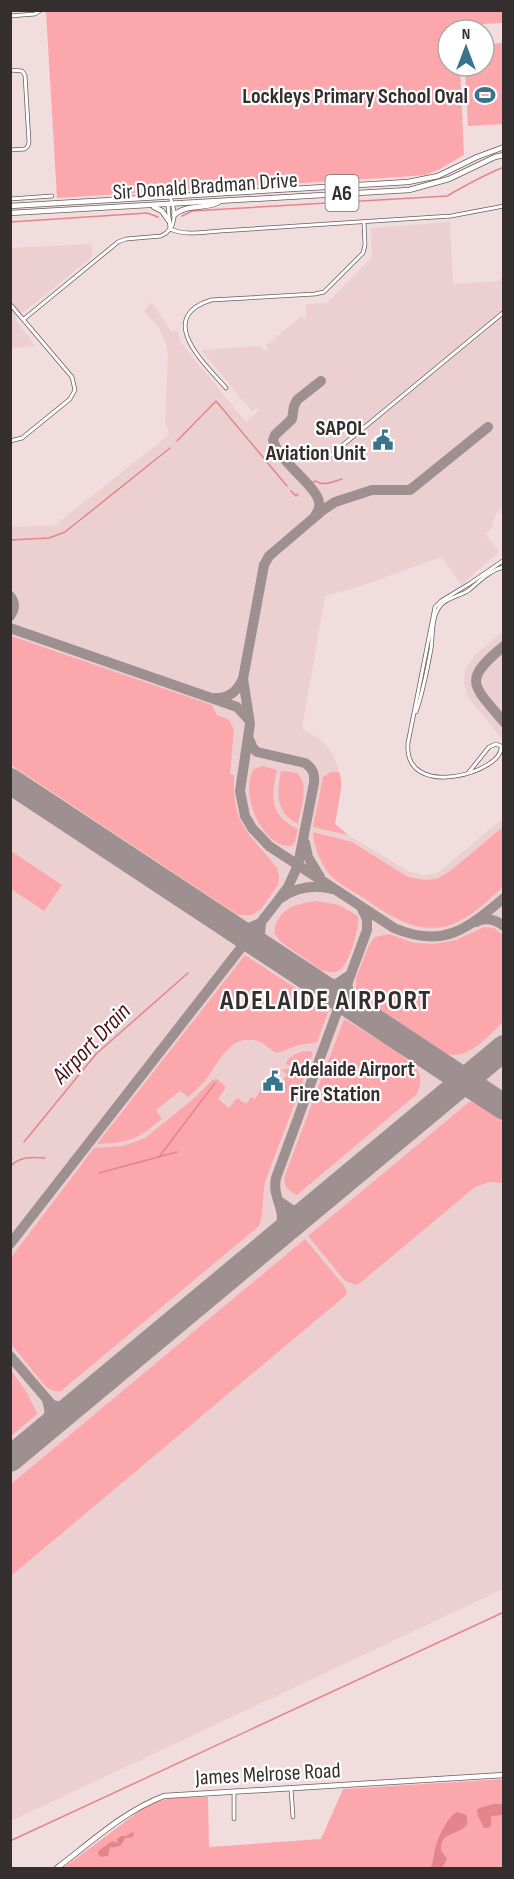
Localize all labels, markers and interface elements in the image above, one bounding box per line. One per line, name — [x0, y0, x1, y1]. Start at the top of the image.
north arrow — [436, 18, 496, 78]
text: N — [462, 25, 470, 44]
place label: Lockleys Primary School Oval — [242, 83, 468, 110]
sports icon: Lockleys Primary School Oval — [473, 83, 497, 107]
street label: Sir Donald Bradman Drive — [112, 167, 298, 206]
road number: A6 — [326, 175, 358, 211]
place label: SAPOL Aviation Unit — [265, 415, 366, 467]
public building icon: SAPOL Aviation Unit — [371, 428, 395, 452]
district label: ADELAIDE AIRPORT — [219, 984, 432, 1017]
water label: Airport Drain — [45, 997, 137, 1090]
place label: Adelaide Airport Fire Station — [289, 1056, 415, 1108]
public building icon: Adelaide Airport Fire Station — [261, 1069, 285, 1093]
street label: James Melrose Road — [194, 1757, 341, 1792]

